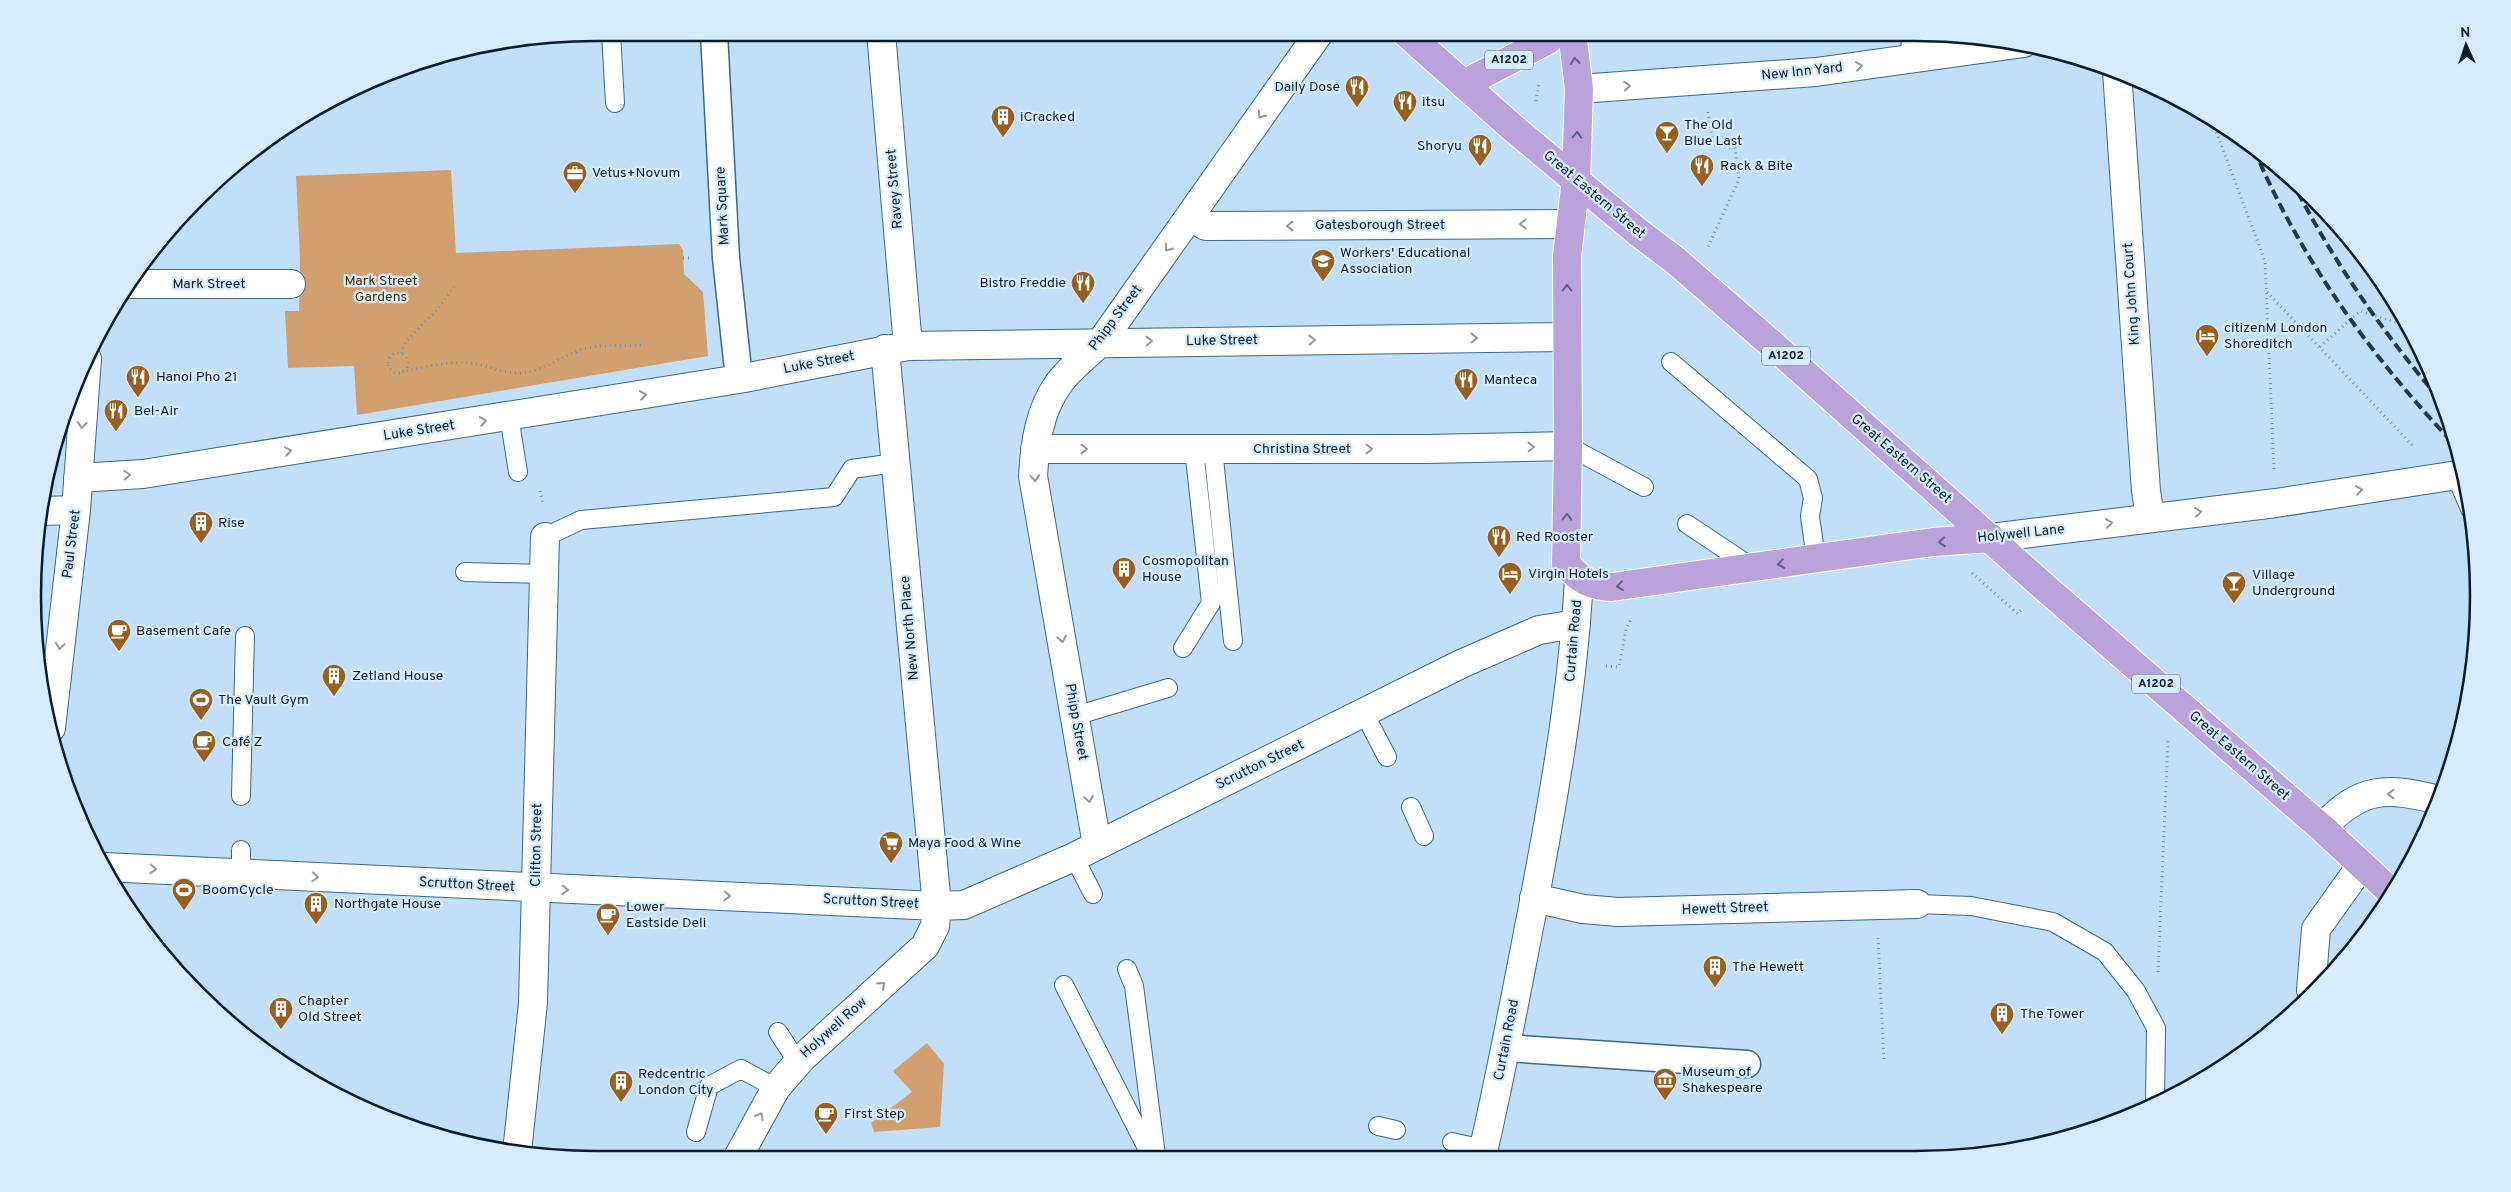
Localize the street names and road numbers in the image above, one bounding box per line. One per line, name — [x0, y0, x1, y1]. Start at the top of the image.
road number: A1202 — [1485, 50, 1533, 70]
street label: New Inn Yard — [1760, 59, 1844, 85]
street label: Great Eastern Street — [1540, 147, 1648, 243]
street label: Ravey Street — [883, 148, 907, 230]
street label: Mark Square — [712, 166, 734, 246]
street label: Gatesborough Street — [1315, 217, 1445, 234]
street label: King John Court — [2120, 242, 2144, 346]
street label: Mark Street — [172, 276, 246, 293]
street label: Phipp Street — [1086, 282, 1146, 354]
street label: Luke Street — [1186, 332, 1258, 350]
road number: A1202 — [1762, 346, 1810, 366]
street label: Luke Street — [782, 348, 856, 378]
street label: Great Eastern Street — [1847, 411, 1955, 507]
street label: Luke Street — [382, 417, 456, 445]
street label: Christina Street — [1253, 441, 1351, 458]
street label: Paul Street — [59, 509, 85, 579]
street label: Holywell Lane — [1976, 521, 2066, 547]
street label: New North Place — [897, 575, 923, 681]
street label: Curtain Road — [1562, 599, 1586, 683]
road number: A1202 — [2132, 674, 2180, 694]
street label: Phipp Street — [1061, 682, 1091, 762]
street label: Great Eastern Street — [2185, 708, 2293, 804]
street label: Scrutton Street — [1213, 736, 1307, 794]
street label: Clifton Street — [528, 803, 546, 887]
street label: Scrutton Street — [419, 874, 515, 896]
street label: Scrutton Street — [823, 891, 919, 913]
street label: Hewett Street — [1681, 899, 1769, 919]
street label: Holywell Row — [797, 994, 871, 1062]
street label: Curtain Road — [1491, 998, 1523, 1082]

